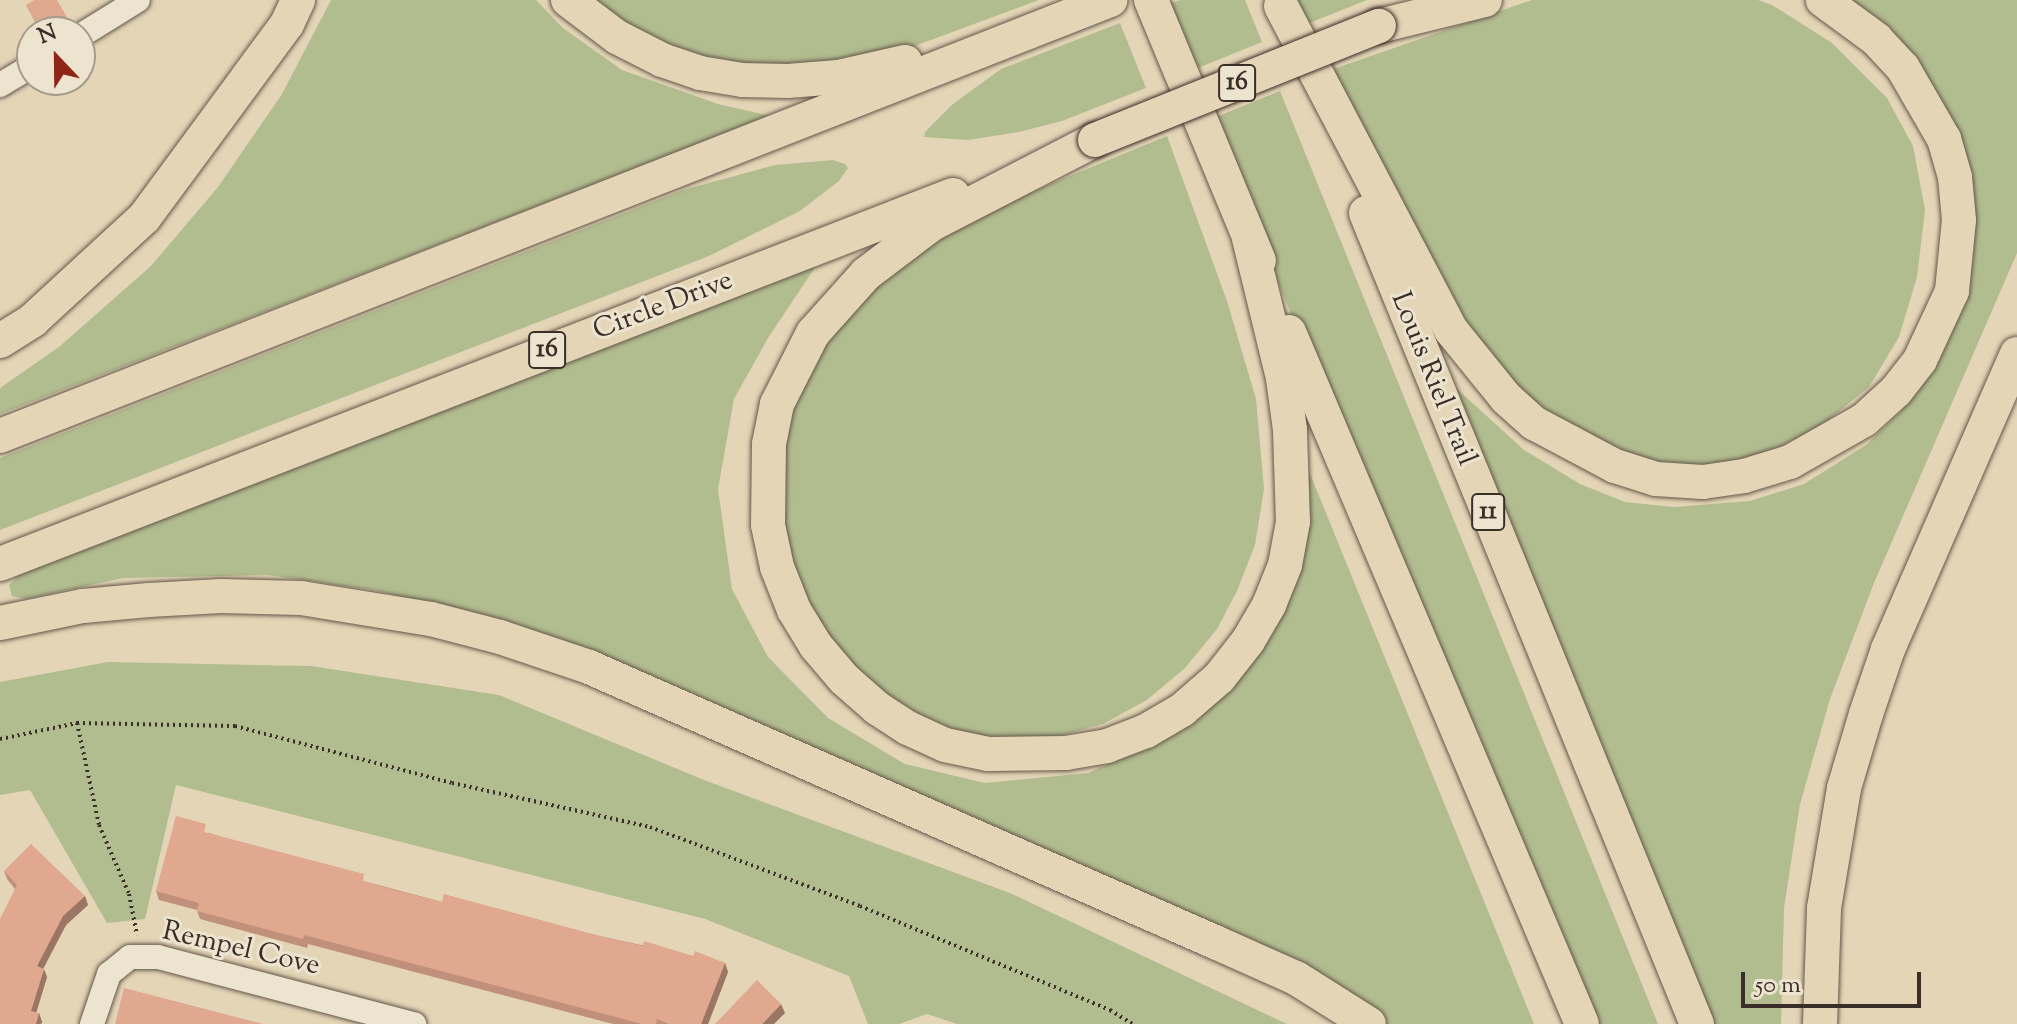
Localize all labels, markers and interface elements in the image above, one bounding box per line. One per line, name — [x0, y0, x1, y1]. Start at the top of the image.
north arrow — [16, 16, 96, 96]
text: N — [34, 17, 62, 54]
road number: 16 — [1217, 61, 1257, 105]
street label: Circle Drive — [588, 264, 738, 348]
street label: Louis Riel Trail — [1383, 287, 1483, 471]
road number: 16 — [527, 328, 567, 372]
road number: 11 — [1470, 490, 1506, 534]
street label: Rempel Cove — [159, 915, 323, 983]
scale bar — [1745, 956, 1925, 1006]
text: 50 m — [1755, 969, 1801, 1003]

